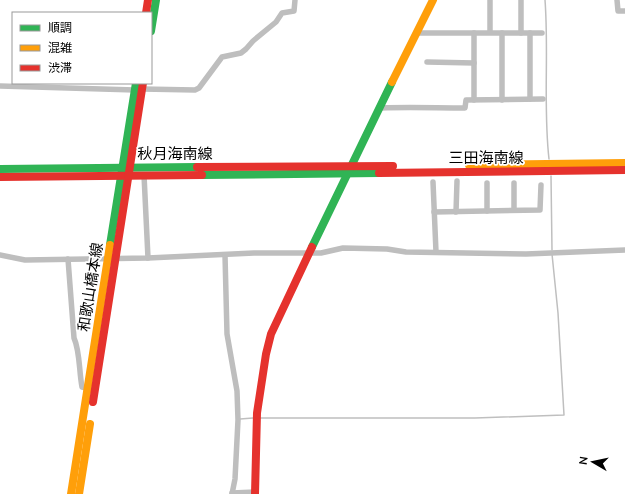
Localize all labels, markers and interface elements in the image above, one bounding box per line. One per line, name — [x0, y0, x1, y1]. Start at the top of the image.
legend — [12, 12, 152, 84]
text: 順調 — [48, 20, 72, 35]
text: 混雑 — [48, 40, 72, 55]
text: 渋滞 — [48, 60, 72, 75]
street label: 秋月海南線 — [137, 144, 213, 163]
street label: 三田海南線 — [448, 148, 524, 167]
street label: 和歌山橋本線 — [74, 241, 106, 333]
north arrow — [573, 442, 613, 482]
text: N — [576, 455, 591, 466]

